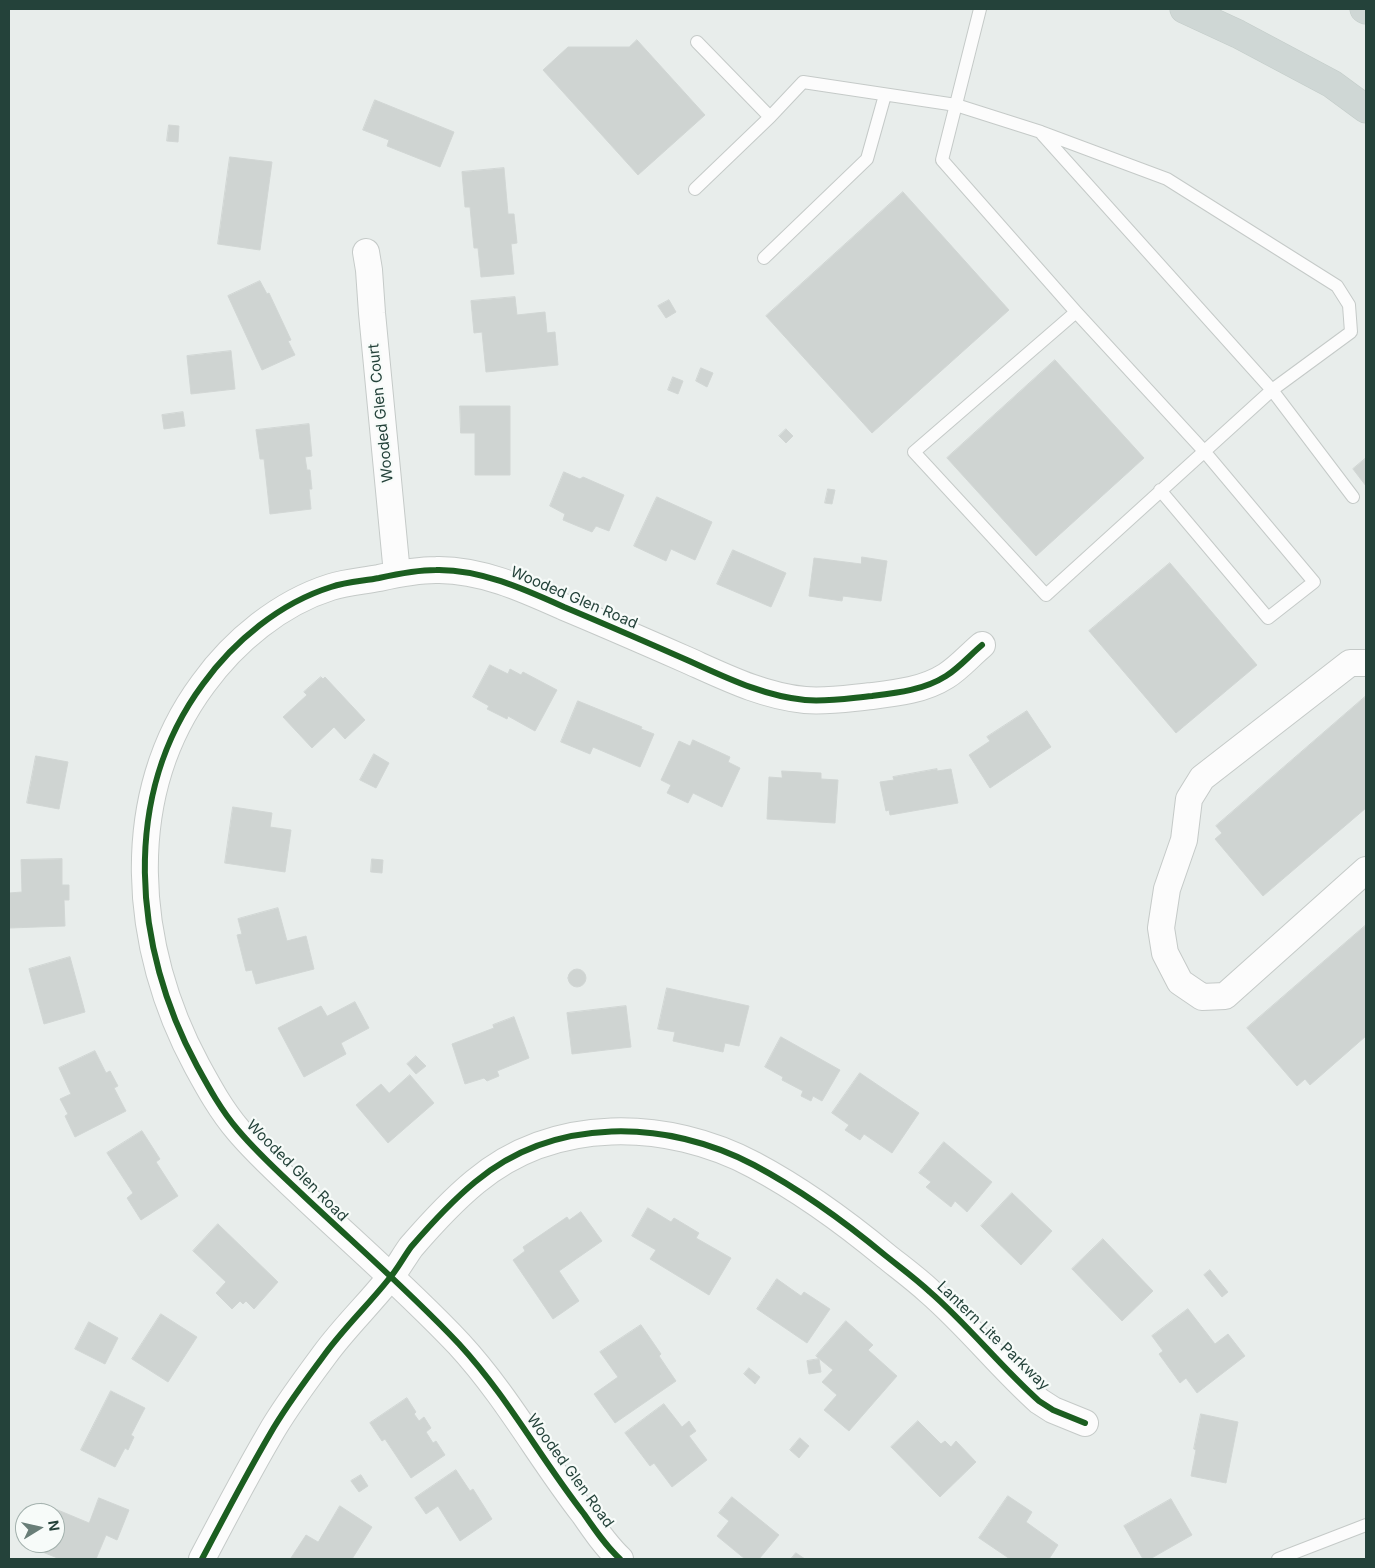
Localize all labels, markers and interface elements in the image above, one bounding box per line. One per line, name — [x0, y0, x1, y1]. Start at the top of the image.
street label: Wooded Glen Court — [365, 343, 397, 483]
street label: Wooded Glen Road — [508, 563, 640, 633]
street label: Wooded Glen Road — [242, 1116, 352, 1226]
street label: Lantern Lite Parkway — [933, 1278, 1053, 1394]
street label: Wooded Glen Road — [523, 1411, 617, 1531]
north arrow — [15, 1503, 65, 1553]
text: N — [45, 1519, 64, 1532]

